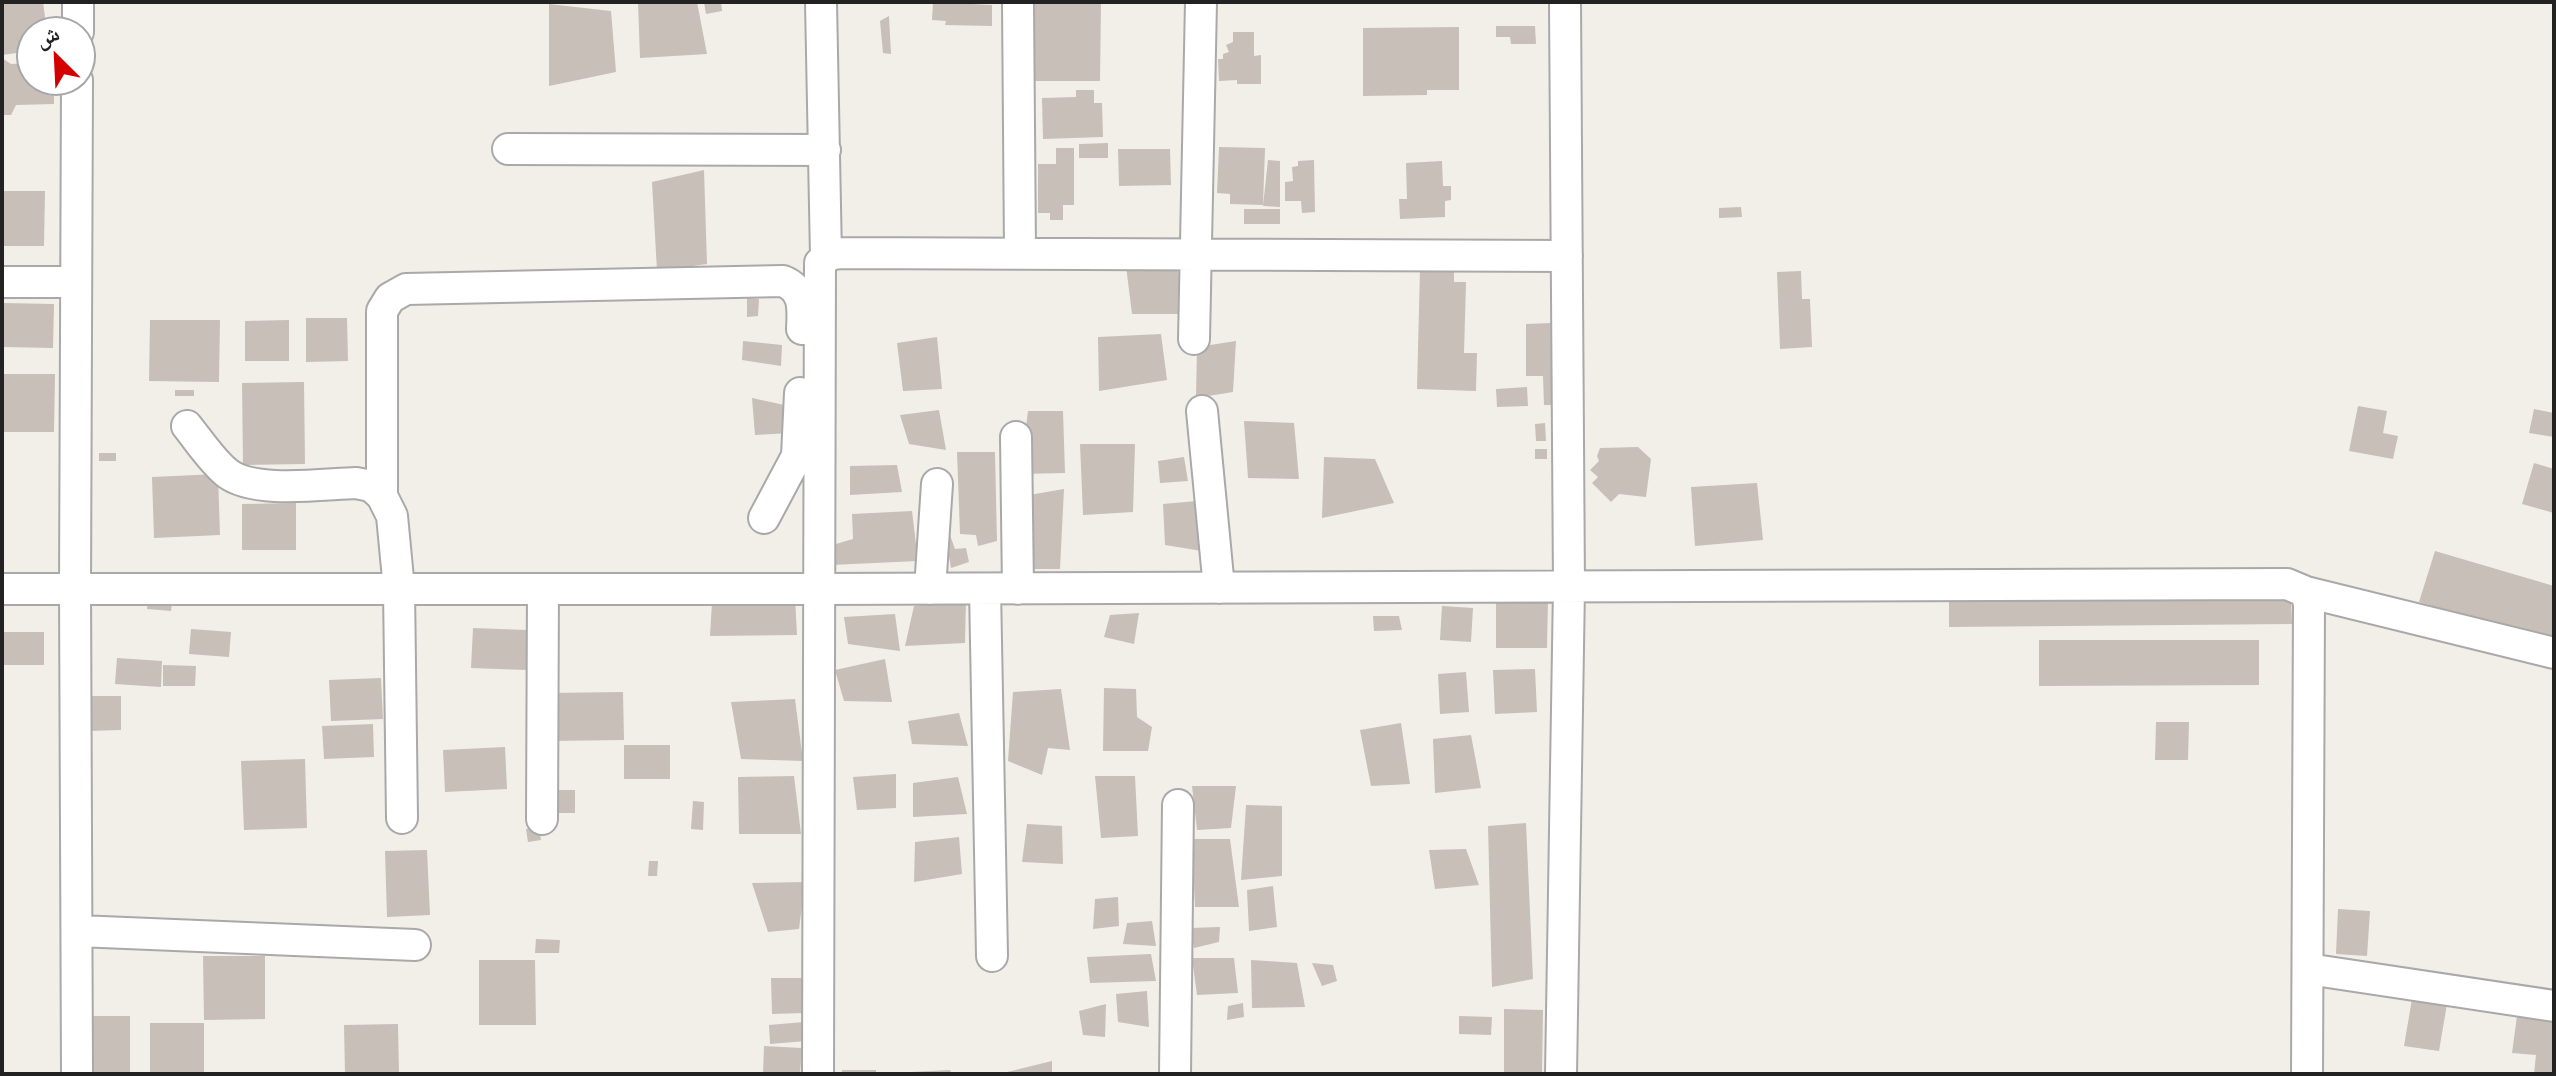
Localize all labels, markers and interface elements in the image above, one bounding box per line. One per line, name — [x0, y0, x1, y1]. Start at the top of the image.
north arrow — [16, 16, 96, 96]
text: ش — [30, 17, 64, 54]

